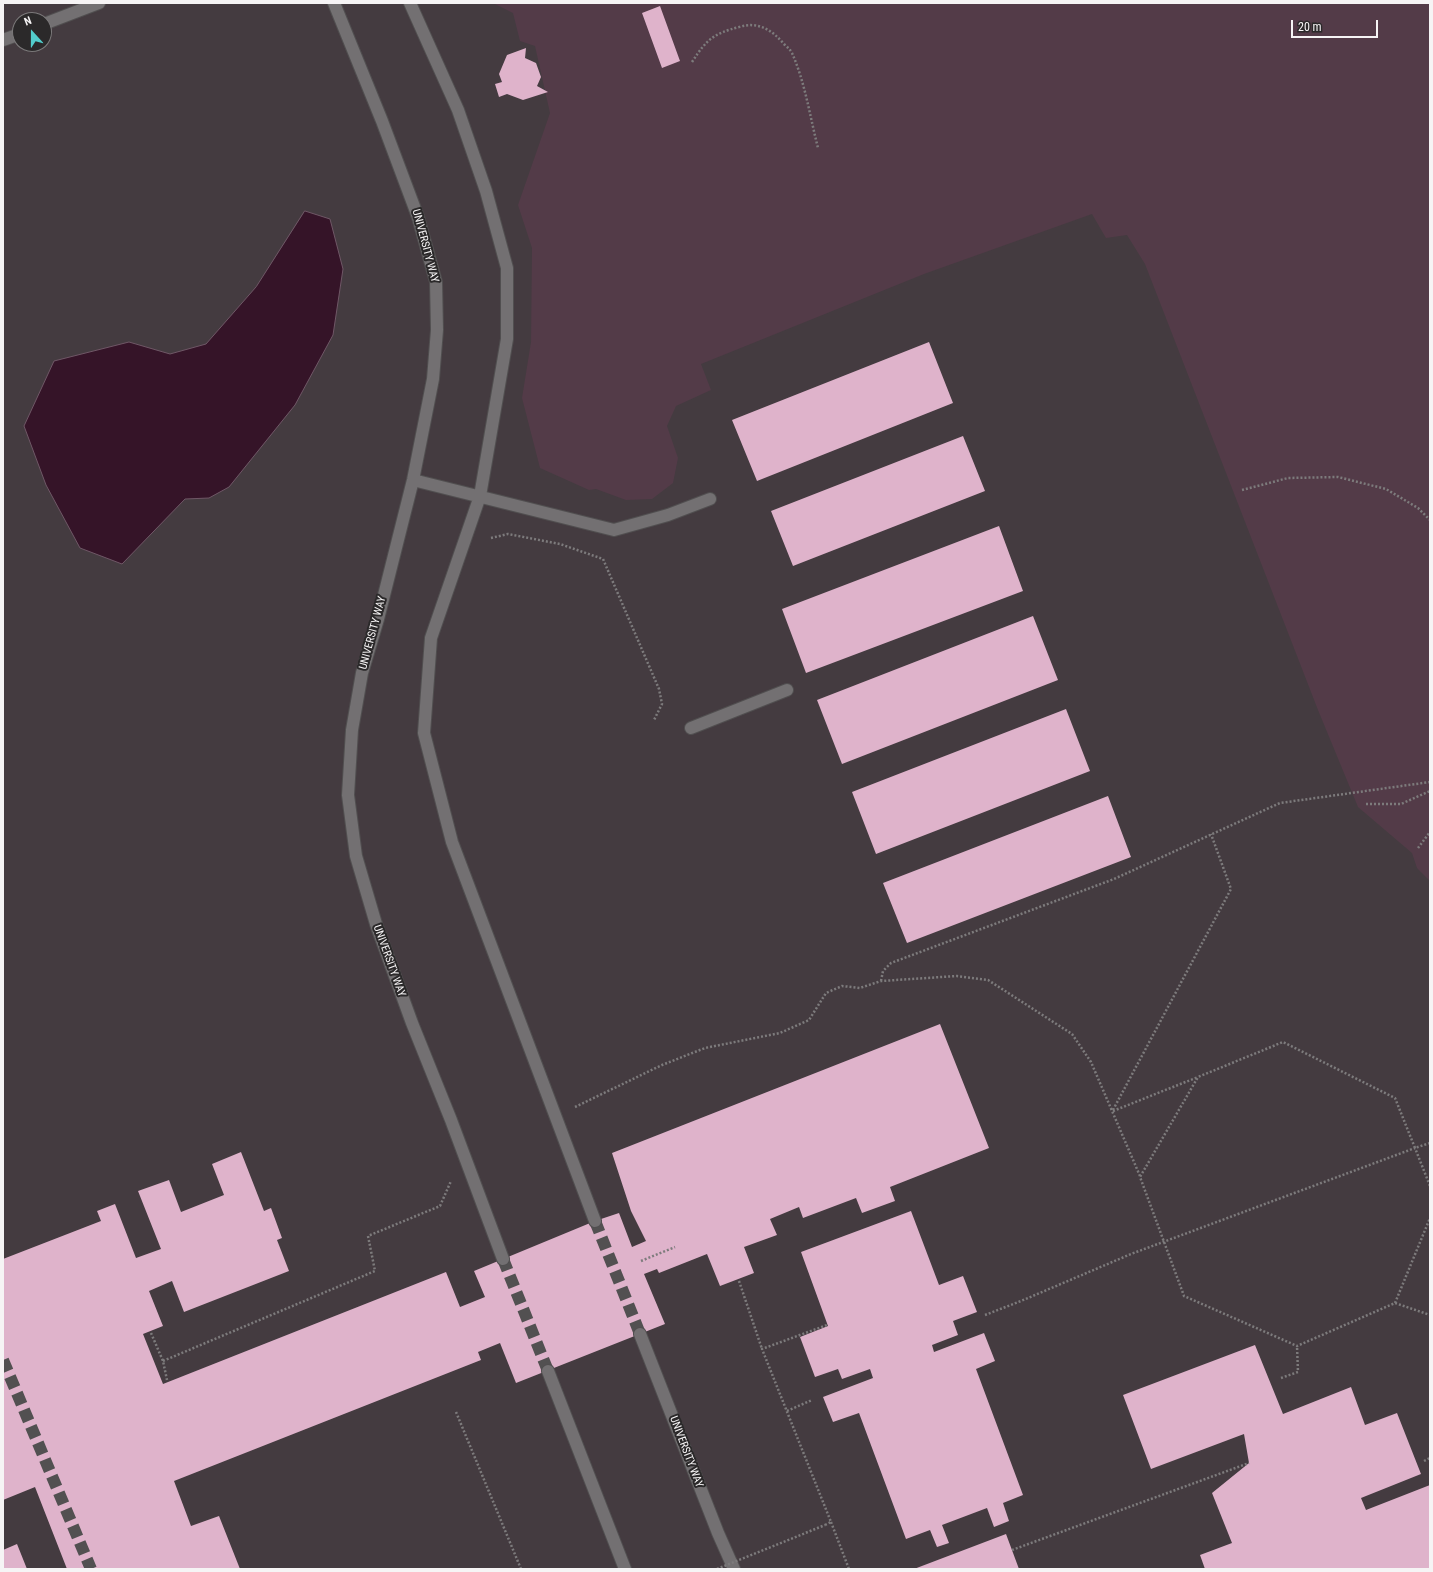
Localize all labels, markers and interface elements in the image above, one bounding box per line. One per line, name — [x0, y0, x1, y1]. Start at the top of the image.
north arrow — [12, 12, 52, 52]
scale bar — [1293, 12, 1380, 38]
text: N — [22, 14, 33, 29]
text: 20 m — [1298, 20, 1322, 34]
street label: UNIVERSITY WAY — [409, 208, 441, 284]
street label: UNIVERSITY WAY — [357, 595, 389, 671]
street label: UNIVERSITY WAY — [370, 923, 408, 999]
street label: UNIVERSITY WAY — [666, 1414, 706, 1490]

